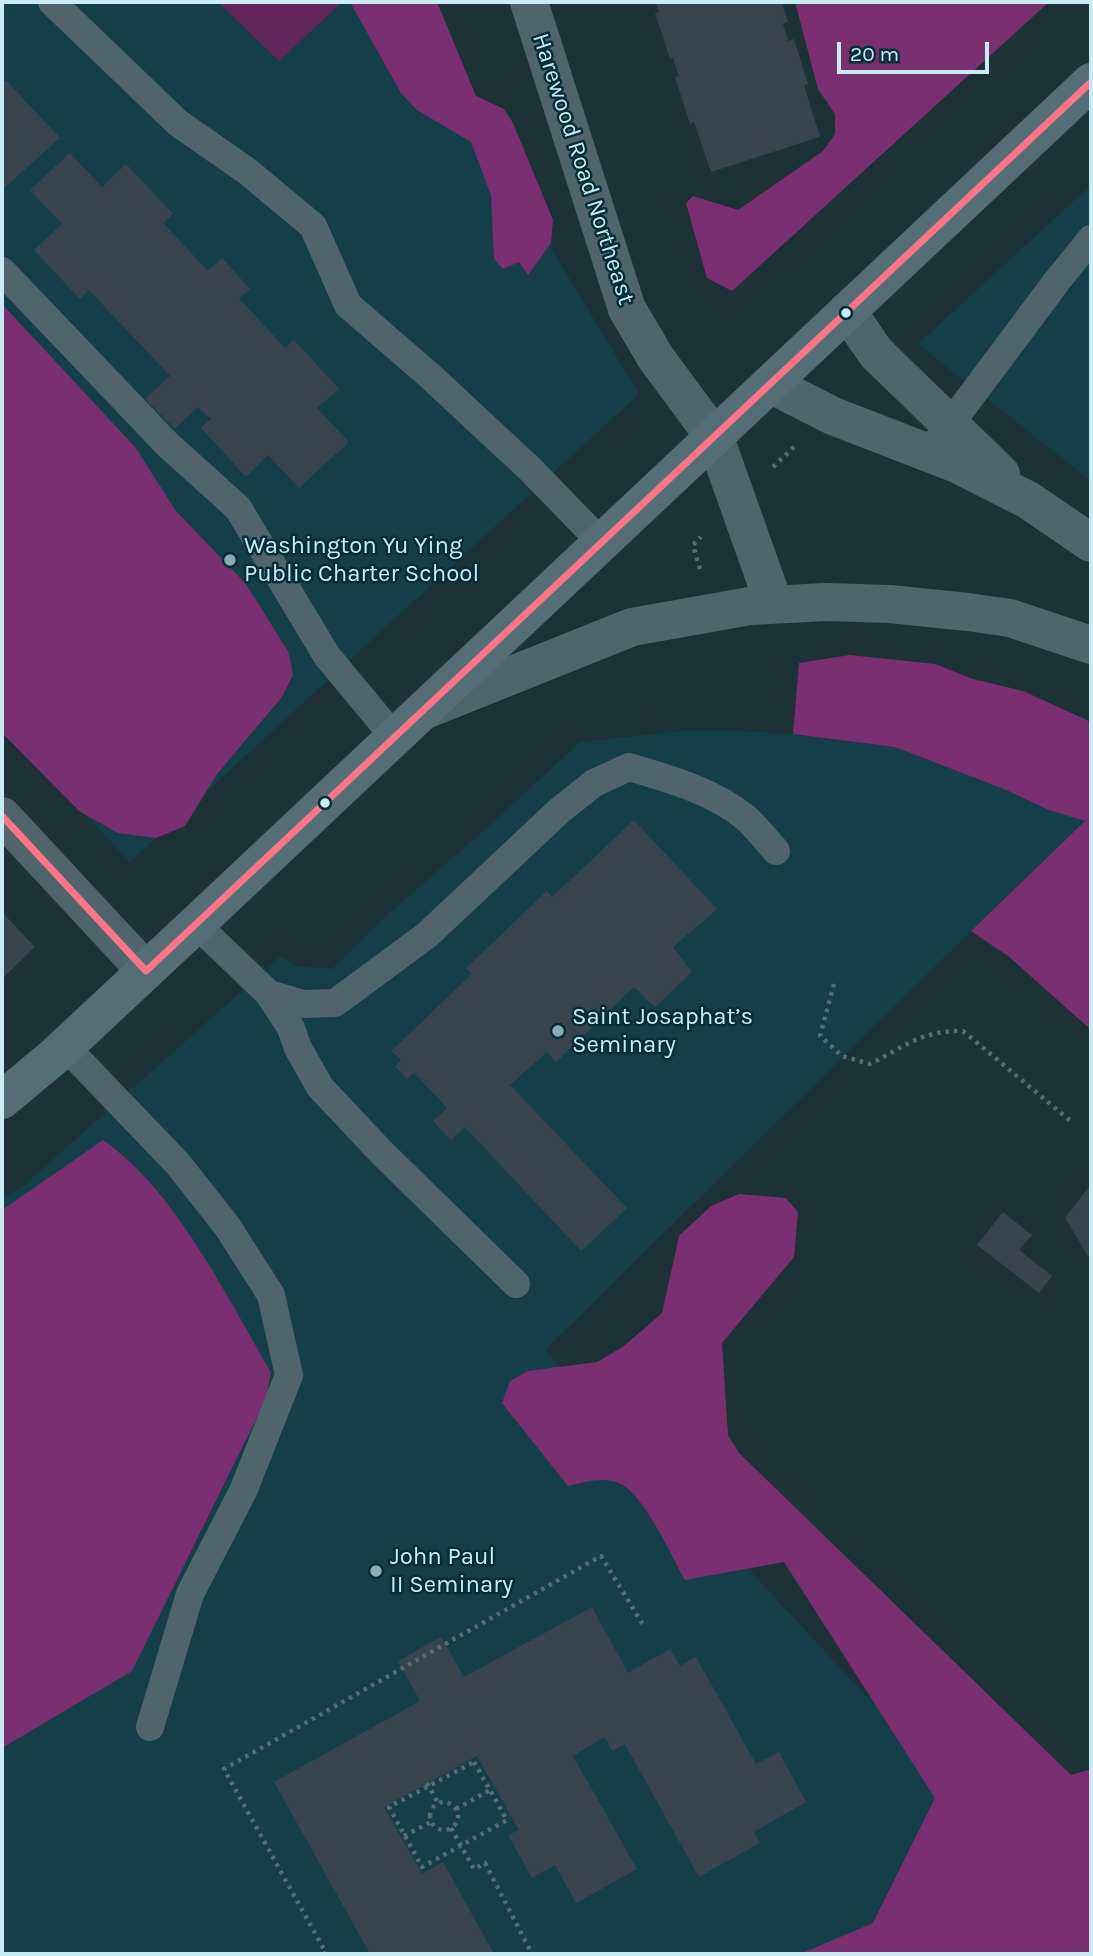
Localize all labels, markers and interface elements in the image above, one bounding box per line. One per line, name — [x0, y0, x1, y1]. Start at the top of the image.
scale bar — [841, 28, 993, 72]
street label: Harewood Road Northeast — [525, 30, 641, 308]
text: 20 m — [850, 42, 899, 66]
unlabelled marker — [839, 306, 853, 320]
place label: Washington Yu Ying Public Charter School — [244, 532, 479, 588]
marker: Washington Yu Ying Public Charter School — [222, 552, 238, 568]
unlabelled marker — [318, 796, 332, 810]
place label: Saint Josaphat’s Seminary — [572, 1003, 753, 1059]
marker: Saint Josaphat’s Seminary — [550, 1023, 566, 1039]
place label: John Paul II Seminary — [390, 1543, 513, 1599]
marker: John Paul II Seminary — [368, 1563, 384, 1579]

